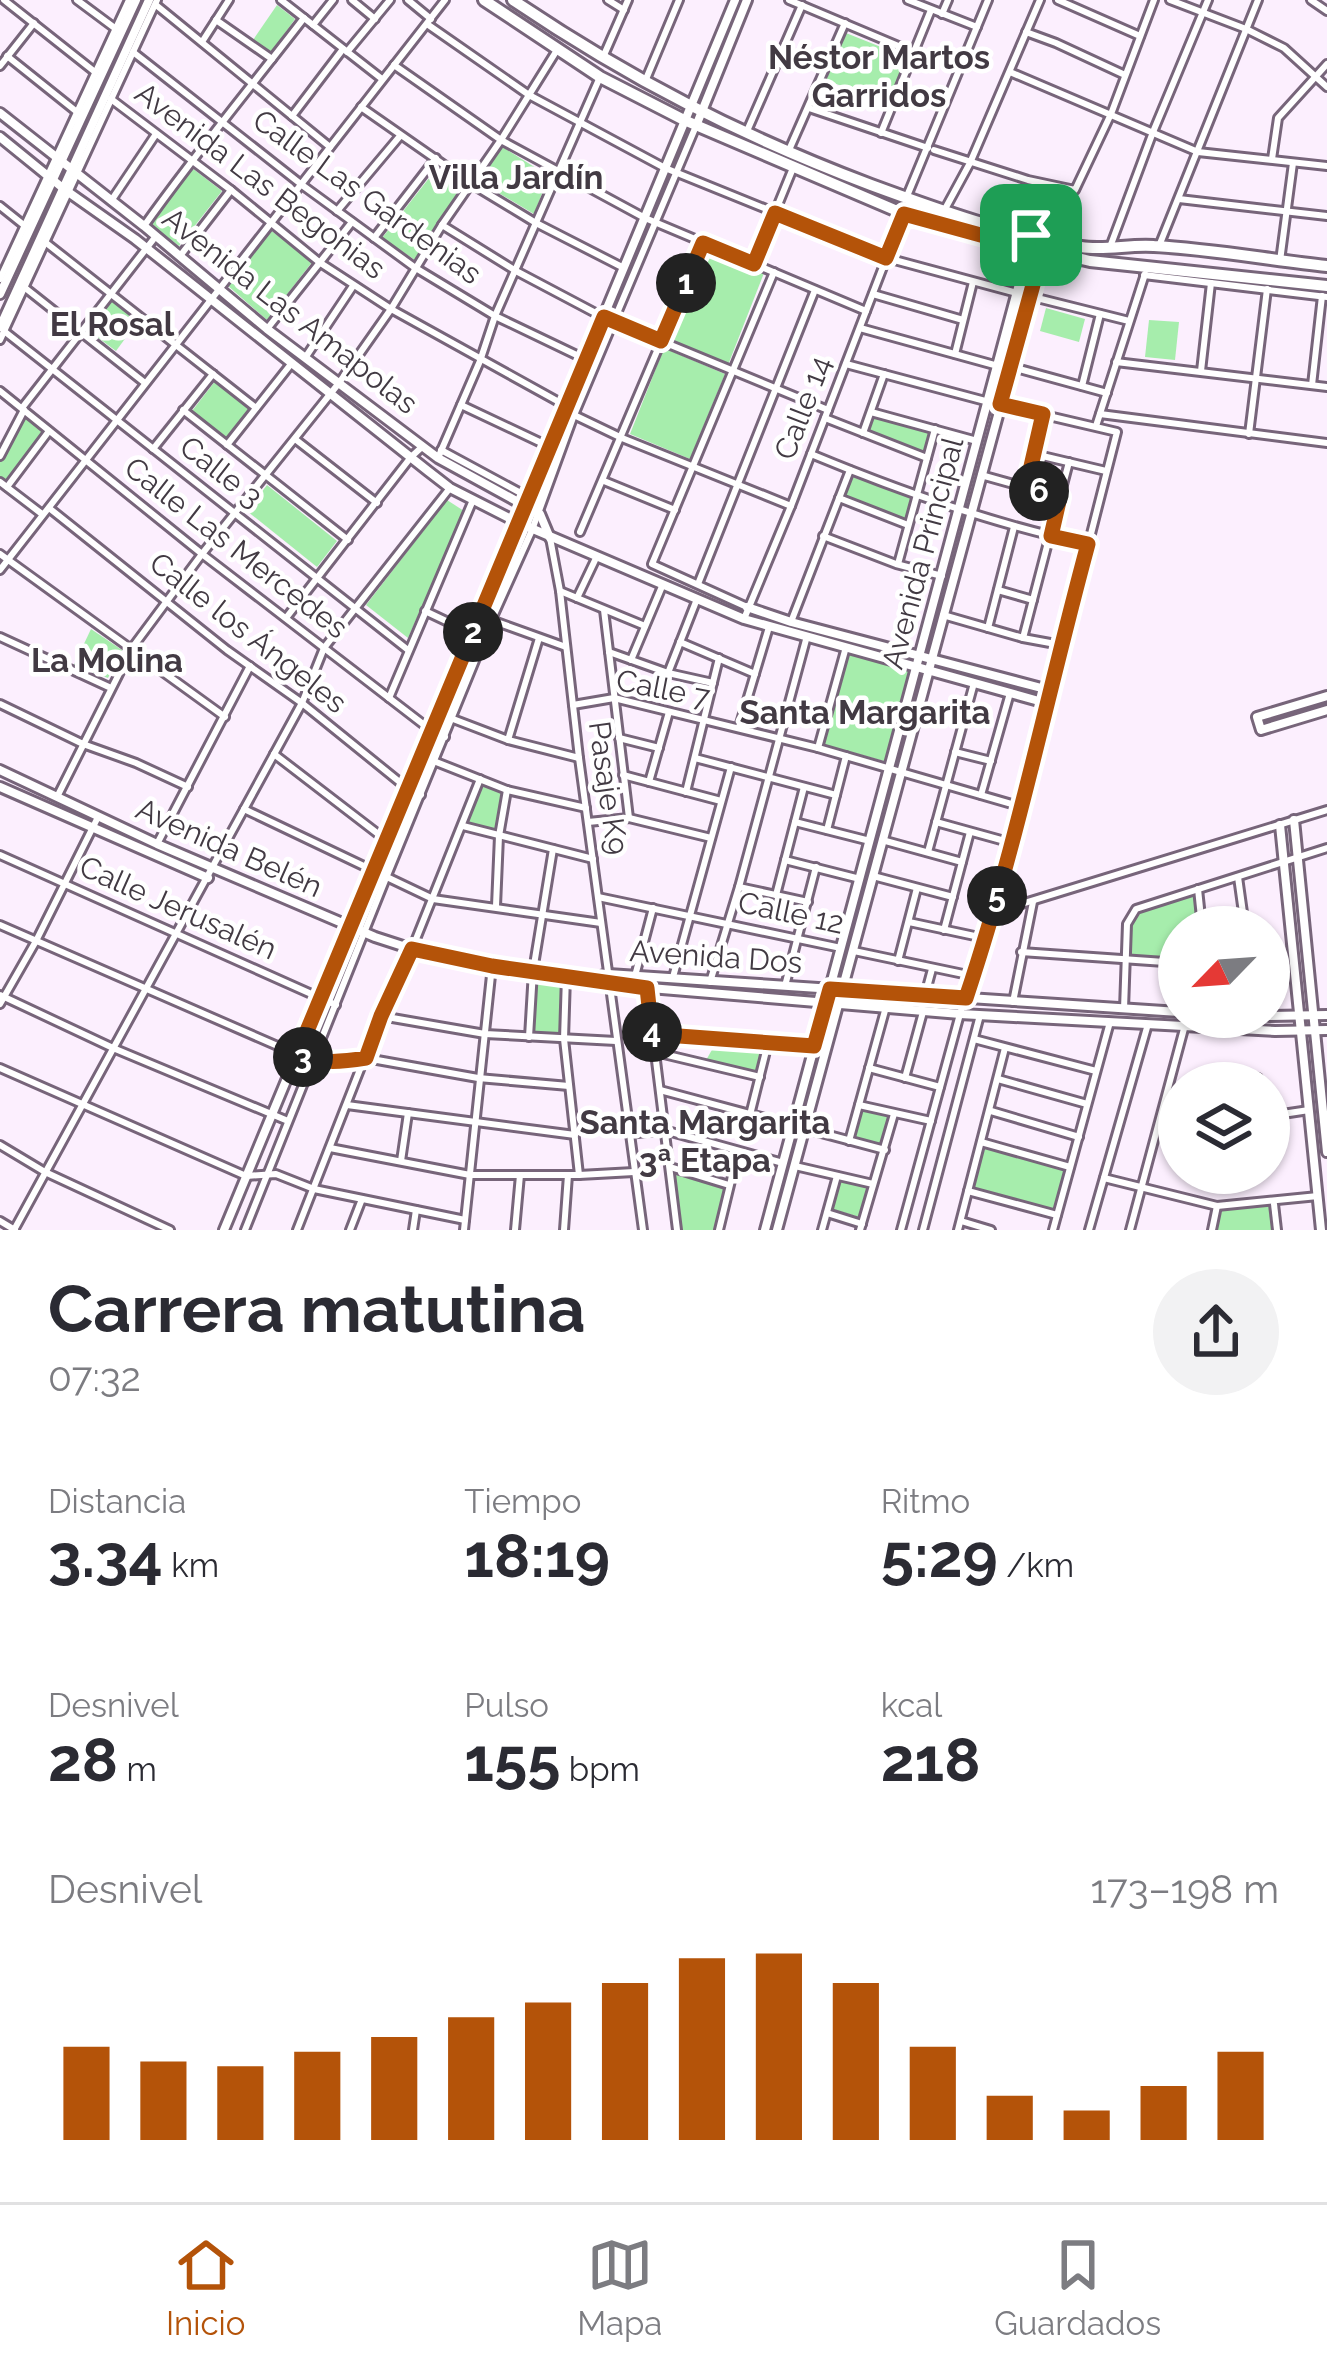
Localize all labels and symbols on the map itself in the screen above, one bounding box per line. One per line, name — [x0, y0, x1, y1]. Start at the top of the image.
district label: Néstor Martos Garridos — [768, 38, 990, 115]
street label: Avenida Las Begonias — [128, 75, 392, 286]
street label: Calle Las Gardenias — [246, 102, 488, 291]
district label: Villa Jardín — [429, 158, 603, 197]
pin — [980, 184, 1082, 286]
street label: Avenida Las Amapolas — [156, 200, 425, 421]
pin: 1 — [656, 253, 716, 313]
district label: El Rosal — [50, 305, 175, 344]
street label: Calle 14 — [767, 351, 838, 464]
street label: Calle 3 — [173, 429, 269, 514]
street label: Avenida Principal — [875, 432, 970, 672]
street label: Calle Las Mercedes — [118, 450, 355, 645]
pin: 6 — [1009, 461, 1069, 521]
street label: Calle los Ángeles — [143, 545, 354, 720]
pin: 2 — [443, 602, 503, 662]
district label: La Molina — [31, 641, 183, 680]
street label: Calle 7 — [613, 662, 713, 715]
district label: Santa Margarita — [739, 693, 991, 732]
street label: Pasaje K9 — [582, 719, 635, 857]
street label: Avenida Belén — [131, 791, 328, 904]
street label: Calle Jerusalén — [74, 848, 282, 967]
pin: 5 — [967, 866, 1027, 926]
street label: Calle 12 — [735, 884, 847, 941]
north arrow — [1158, 906, 1290, 1038]
street label: Avenida Dos — [629, 933, 803, 980]
pin: 4 — [622, 1002, 682, 1062]
pin: 3 — [273, 1027, 333, 1087]
district label: Santa Margarita 3ª Etapa — [579, 1103, 831, 1180]

